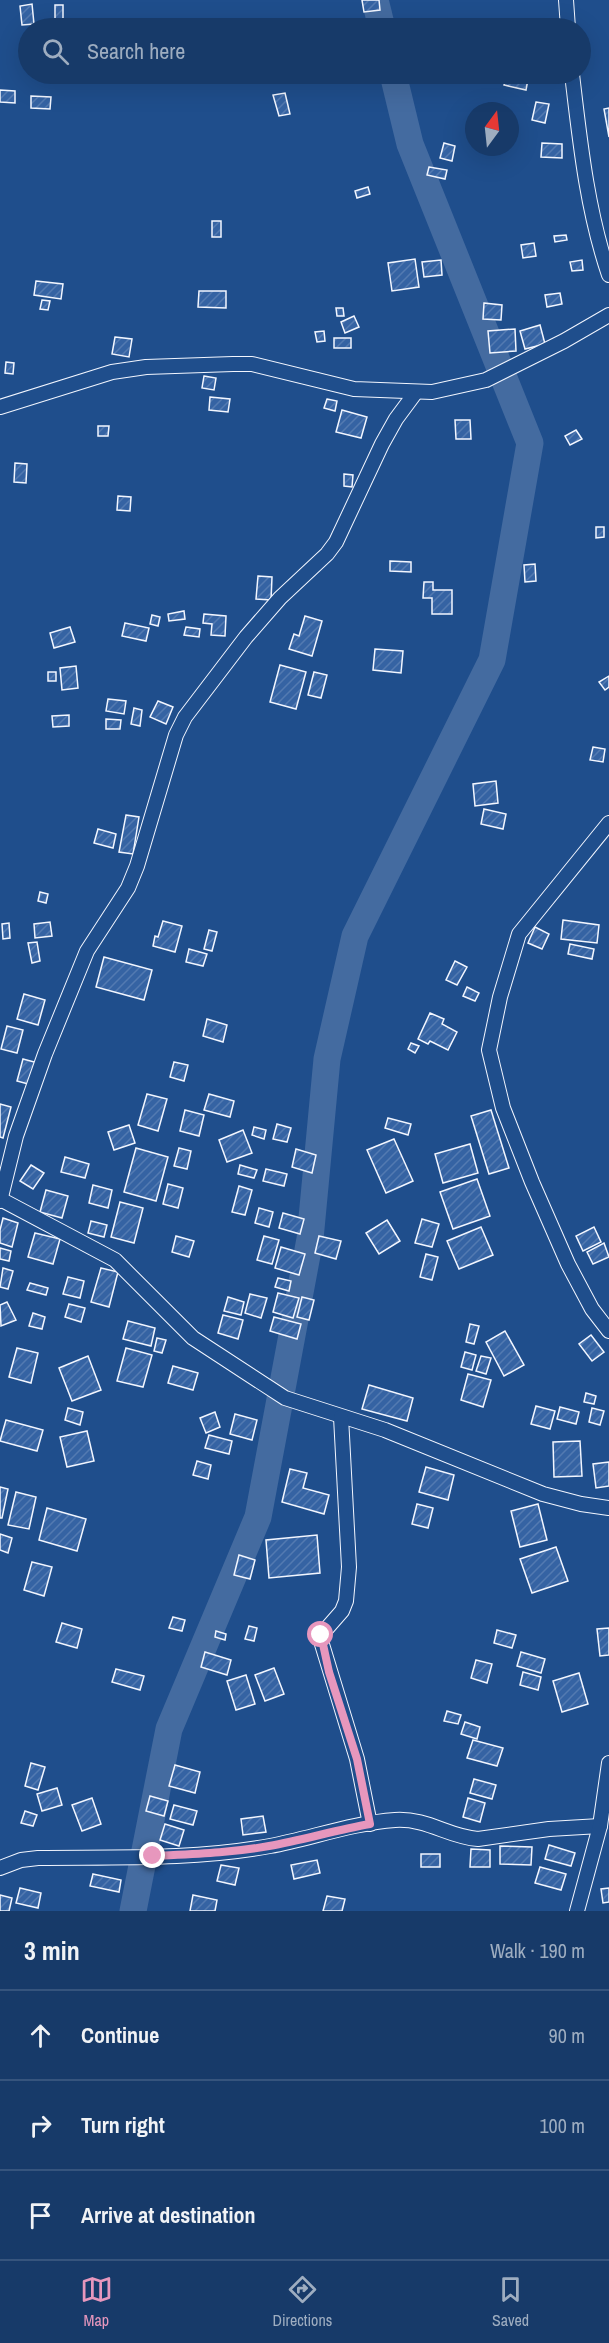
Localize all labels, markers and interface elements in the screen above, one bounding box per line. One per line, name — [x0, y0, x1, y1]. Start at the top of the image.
search box — [18, 18, 591, 84]
icon: search — [39, 35, 72, 68]
text: Search here — [87, 36, 185, 66]
north arrow — [465, 102, 519, 156]
route start — [307, 1621, 333, 1647]
route end — [139, 1842, 165, 1868]
text: 3 min — [24, 1933, 80, 1968]
text: Walk · 190 m — [490, 1937, 585, 1964]
icon: ahead — [24, 2019, 57, 2052]
text: Continue — [81, 2020, 159, 2050]
text: 90 m — [549, 2022, 585, 2049]
icon: right — [24, 2109, 57, 2142]
text: Turn right — [81, 2110, 165, 2140]
text: 100 m — [539, 2112, 585, 2139]
icon: arrive — [24, 2199, 57, 2232]
text: Arrive at destination — [81, 2200, 255, 2230]
tab: Map — [80, 2273, 113, 2331]
tab: Directions — [272, 2273, 332, 2331]
tab: Saved — [492, 2273, 529, 2331]

